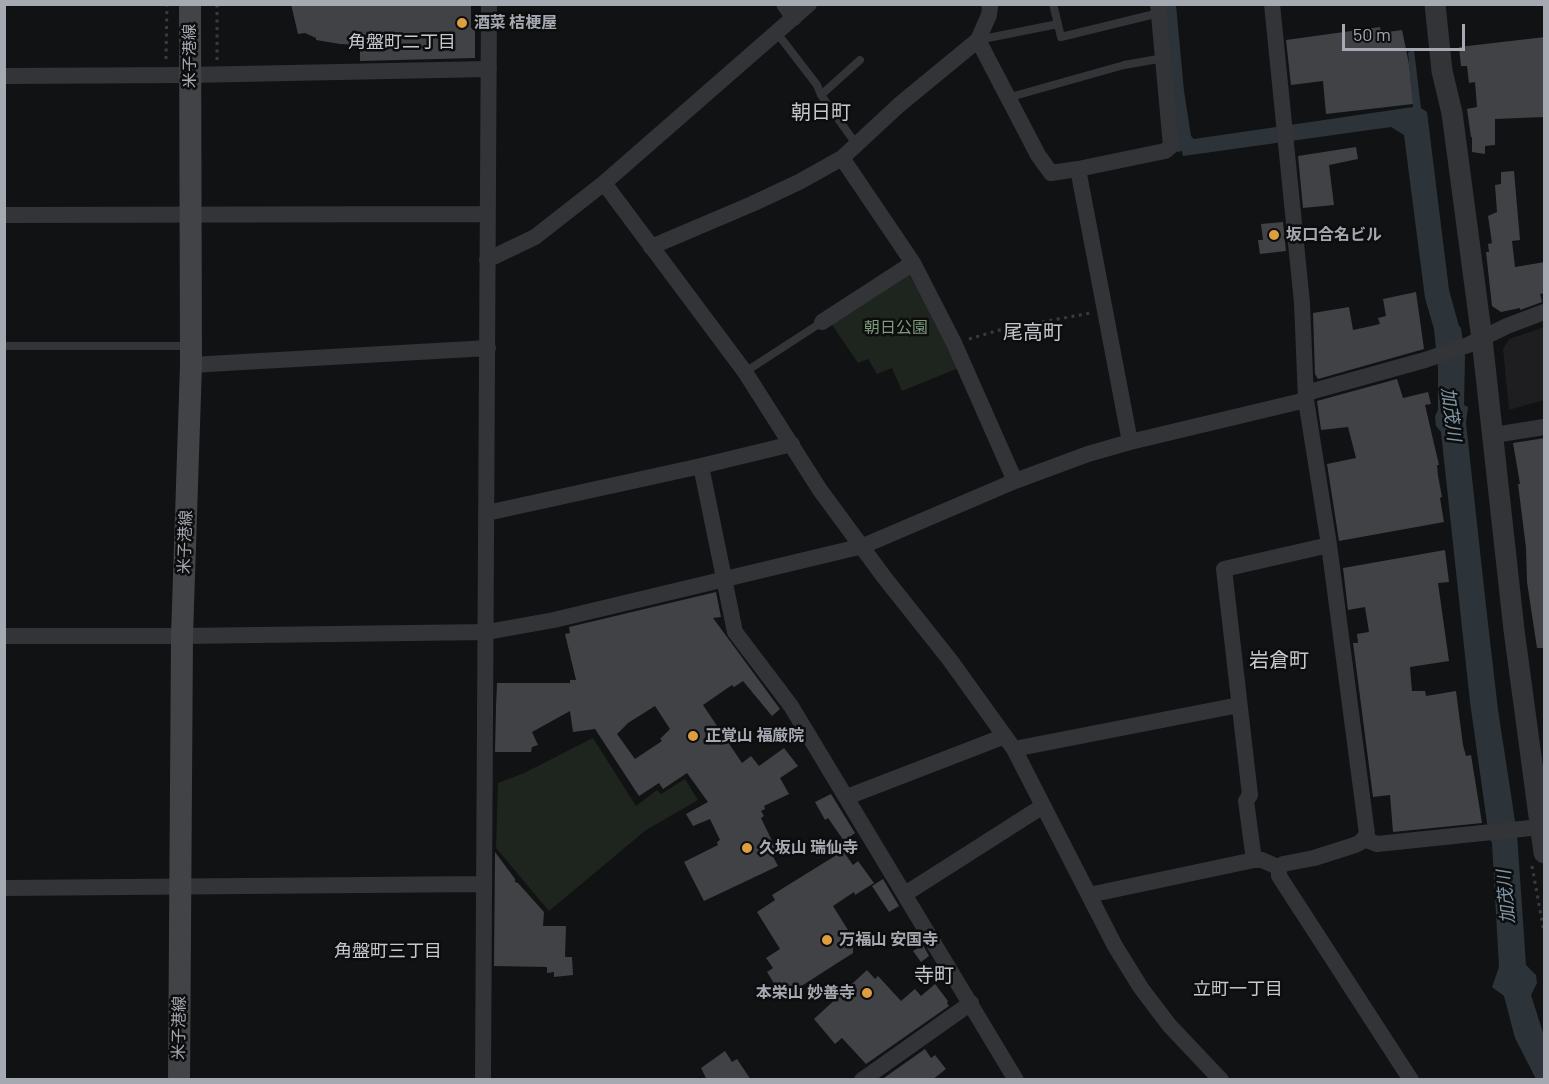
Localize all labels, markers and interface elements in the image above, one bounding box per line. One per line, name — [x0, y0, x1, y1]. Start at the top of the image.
scale bar — [1345, 12, 1468, 50]
place label: 酒菜 桔梗屋 — [474, 13, 557, 33]
marker: 酒菜 桔梗屋 — [455, 16, 469, 30]
text: 50 m — [1353, 23, 1391, 45]
street label: 米子港線 — [180, 24, 200, 88]
district label: 角盤町二丁目 — [348, 31, 456, 53]
district label: 朝日町 — [791, 100, 851, 124]
place label: 坂口合名ビル — [1286, 225, 1382, 245]
marker: 坂口合名ビル — [1267, 228, 1281, 242]
park label: 朝日公園 — [864, 318, 928, 338]
district label: 尾高町 — [1003, 320, 1063, 344]
water label: 加茂川 — [1437, 386, 1465, 442]
street label: 米子港線 — [174, 510, 196, 574]
district label: 岩倉町 — [1249, 648, 1309, 672]
place label: 正覚山 福厳院 — [705, 726, 804, 746]
marker: 正覚山 福厳院 — [686, 729, 700, 743]
place label: 久坂山 瑞仙寺 — [759, 838, 858, 858]
marker: 久坂山 瑞仙寺 — [740, 841, 754, 855]
water label: 加茂川 — [1493, 869, 1519, 925]
place label: 万福山 安国寺 — [839, 930, 938, 950]
marker: 万福山 安国寺 — [820, 933, 834, 947]
district label: 角盤町三丁目 — [334, 940, 442, 962]
district label: 寺町 — [914, 963, 954, 987]
district label: 立町一丁目 — [1193, 978, 1283, 1000]
place label: 本栄山 妙善寺 — [756, 983, 855, 1003]
marker: 本栄山 妙善寺 — [860, 986, 874, 1000]
street label: 米子港線 — [169, 996, 189, 1060]

